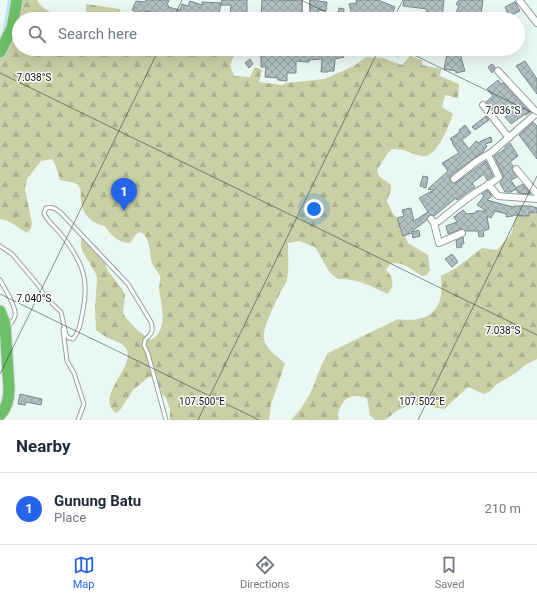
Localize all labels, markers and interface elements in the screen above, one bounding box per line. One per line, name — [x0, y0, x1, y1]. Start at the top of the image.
search box — [12, 12, 525, 56]
icon: search — [26, 23, 48, 45]
text: Search here — [58, 25, 137, 43]
text: 7.038°S — [17, 72, 51, 83]
text: 7.036°S — [486, 105, 520, 116]
pin: 1 — [111, 178, 137, 211]
your location — [304, 199, 324, 219]
text: 7.040°S — [17, 293, 51, 304]
text: 7.038°S — [486, 325, 520, 336]
text: 107.500°E — [179, 396, 225, 407]
text: 107.502°E — [399, 396, 445, 407]
text: Nearby — [16, 436, 71, 456]
text: Gunung Batu — [54, 492, 141, 510]
text: 1 — [25, 501, 33, 516]
text: 210 m — [484, 501, 521, 516]
text: Place — [54, 510, 86, 525]
tab: Map — [73, 554, 95, 591]
tab: Directions — [240, 554, 289, 591]
tab: Saved — [435, 554, 464, 591]

